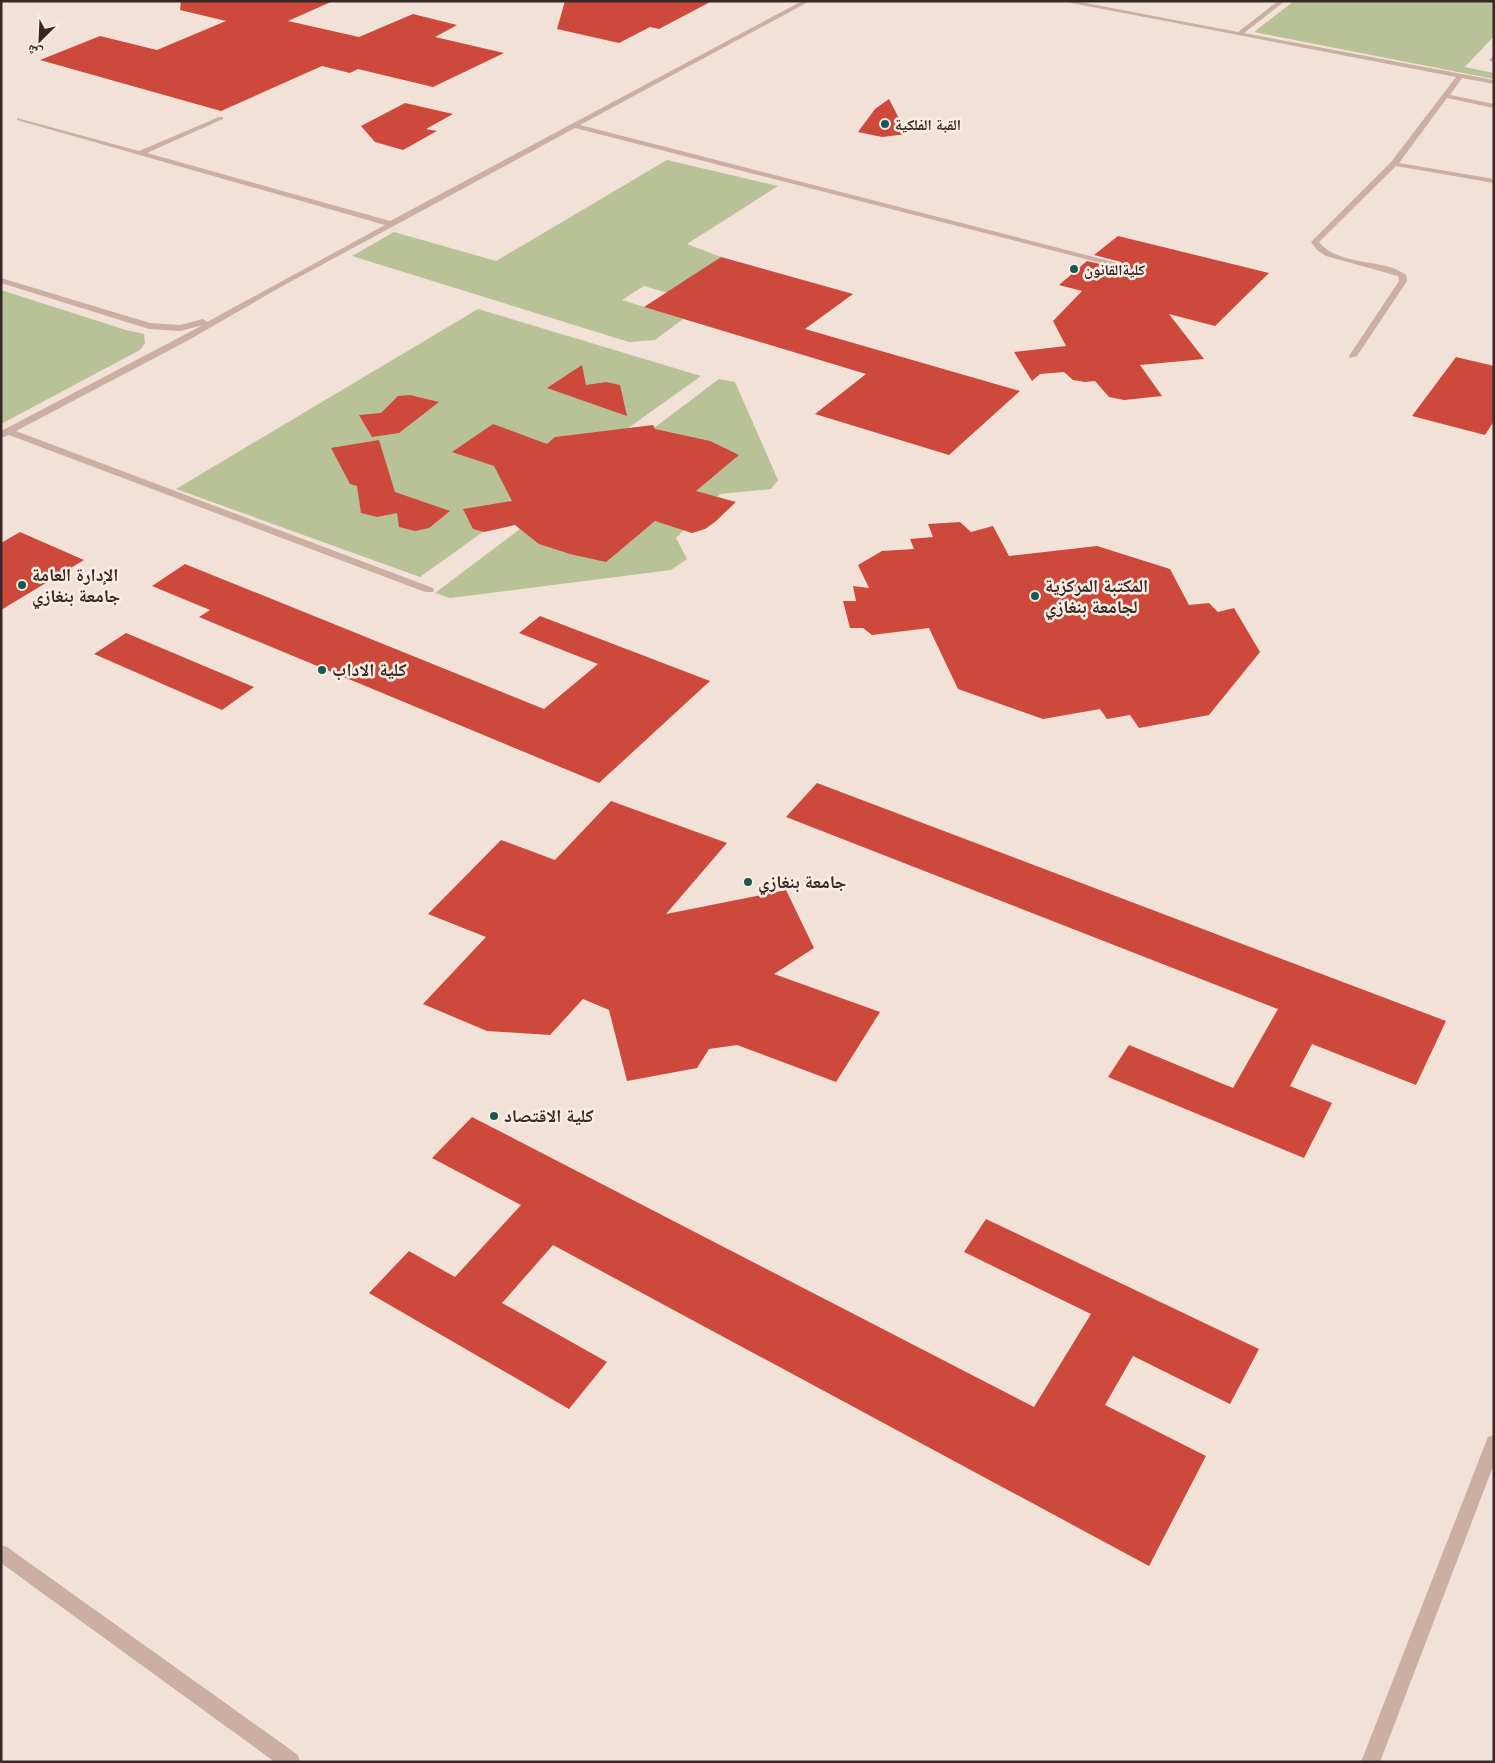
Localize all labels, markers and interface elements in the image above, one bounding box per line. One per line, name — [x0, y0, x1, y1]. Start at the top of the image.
north arrow — [15, 15, 65, 65]
text: ش — [25, 41, 45, 62]
place label: القبة الفلكية — [895, 116, 961, 133]
marker: القبة الفلكية — [879, 118, 891, 130]
place label: كليةالقانون — [1084, 261, 1146, 279]
marker: كليةالقانون — [1068, 263, 1080, 275]
place label: الإدارة العامة جامعة بنغازي — [32, 565, 121, 610]
place label: المكتبة المركزية لجامعة بنغازي — [1045, 576, 1148, 621]
marker: الإدارة العامة جامعة بنغازي — [16, 579, 28, 591]
marker: المكتبة المركزية لجامعة بنغازي — [1029, 590, 1041, 602]
place label: كلية الاداب — [332, 660, 407, 681]
marker: كلية الاداب — [316, 664, 328, 676]
place label: جامعة بنغازي — [758, 872, 847, 896]
marker: جامعة بنغازي — [742, 876, 754, 888]
place label: كلية الاقتصاد — [504, 1106, 594, 1126]
marker: كلية الاقتصاد — [488, 1110, 500, 1122]

